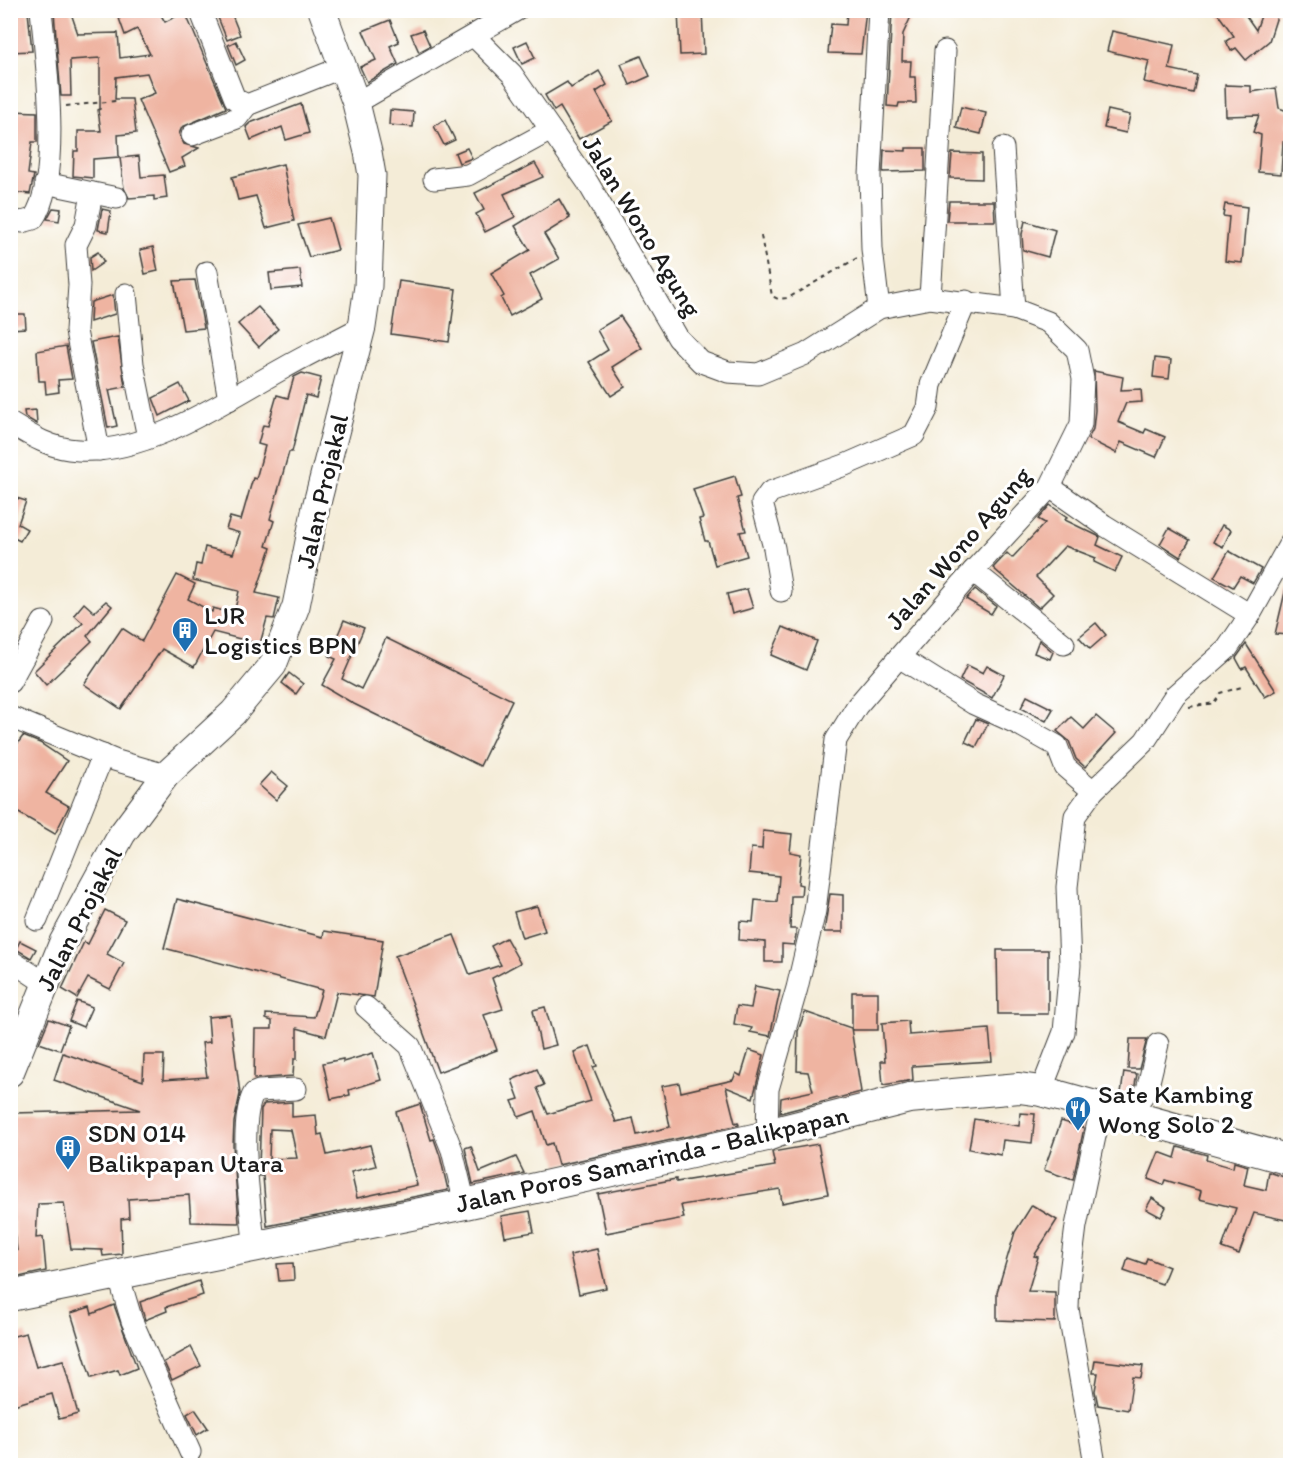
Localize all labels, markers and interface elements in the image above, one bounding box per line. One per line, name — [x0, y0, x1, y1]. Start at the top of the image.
street label: Jalan Wono Agung — [575, 129, 709, 323]
street label: Jalan Projakal — [289, 411, 355, 571]
street label: Jalan Wono Agung — [878, 459, 1038, 636]
place label: LJR Logistics BPN — [204, 599, 357, 661]
building icon: LJR Logistics BPN — [170, 615, 200, 653]
street label: Jalan Projakal — [29, 842, 129, 996]
place label: Sate Kambing Wong Solo 2 — [1098, 1078, 1254, 1140]
restaurant icon: Sate Kambing Wong Solo 2 — [1063, 1094, 1093, 1132]
street label: Jalan Poros Samarinda - Balikpapan — [452, 1098, 852, 1220]
place label: SDN 014 Balikpapan Utara — [88, 1117, 284, 1179]
building icon: SDN 014 Balikpapan Utara — [53, 1133, 83, 1171]

